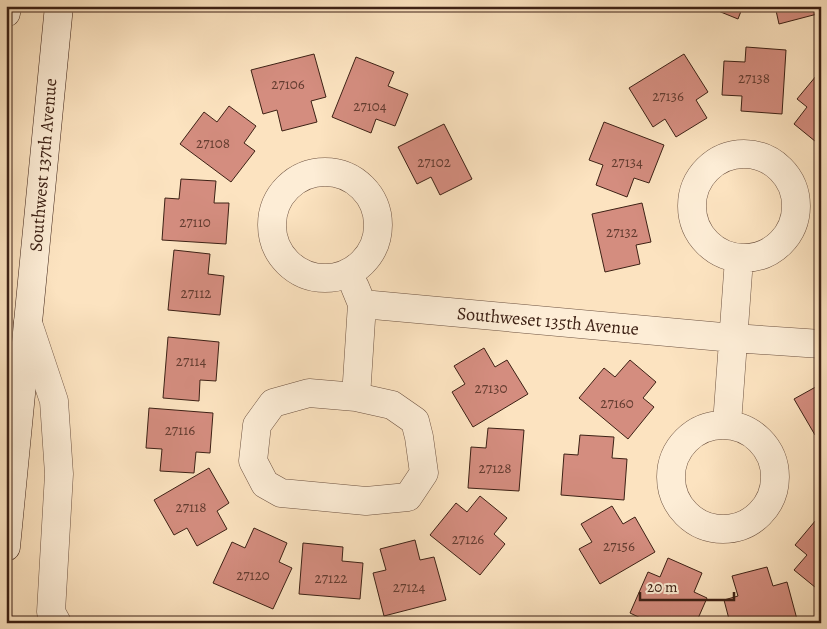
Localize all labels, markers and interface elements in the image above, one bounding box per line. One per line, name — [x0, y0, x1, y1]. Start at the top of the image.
house number: 27138 — [738, 68, 770, 88]
house number: 27106 — [271, 74, 305, 94]
street label: Southwest 137th Avenue — [23, 77, 63, 253]
house number: 27136 — [652, 86, 684, 106]
house number: 27104 — [353, 96, 387, 116]
house number: 27108 — [196, 133, 230, 153]
house number: 27102 — [417, 152, 451, 172]
house number: 27134 — [611, 152, 643, 172]
house number: 27110 — [179, 212, 211, 232]
house number: 27132 — [606, 222, 638, 242]
house number: 27112 — [181, 283, 211, 303]
street label: Southweset 135th Avenue — [456, 301, 640, 341]
house number: 27114 — [176, 351, 206, 371]
house number: 27130 — [475, 378, 507, 398]
house number: 27160 — [600, 393, 634, 413]
house number: 27116 — [165, 420, 195, 440]
house number: 27128 — [479, 458, 511, 478]
house number: 27118 — [176, 497, 206, 517]
house number: 27126 — [452, 529, 484, 549]
house number: 27156 — [603, 536, 635, 556]
house number: 27120 — [236, 565, 270, 585]
house number: 27122 — [315, 568, 347, 588]
scale bar — [640, 569, 733, 601]
house number: 27124 — [393, 577, 425, 597]
text: 20 m — [647, 577, 678, 597]

